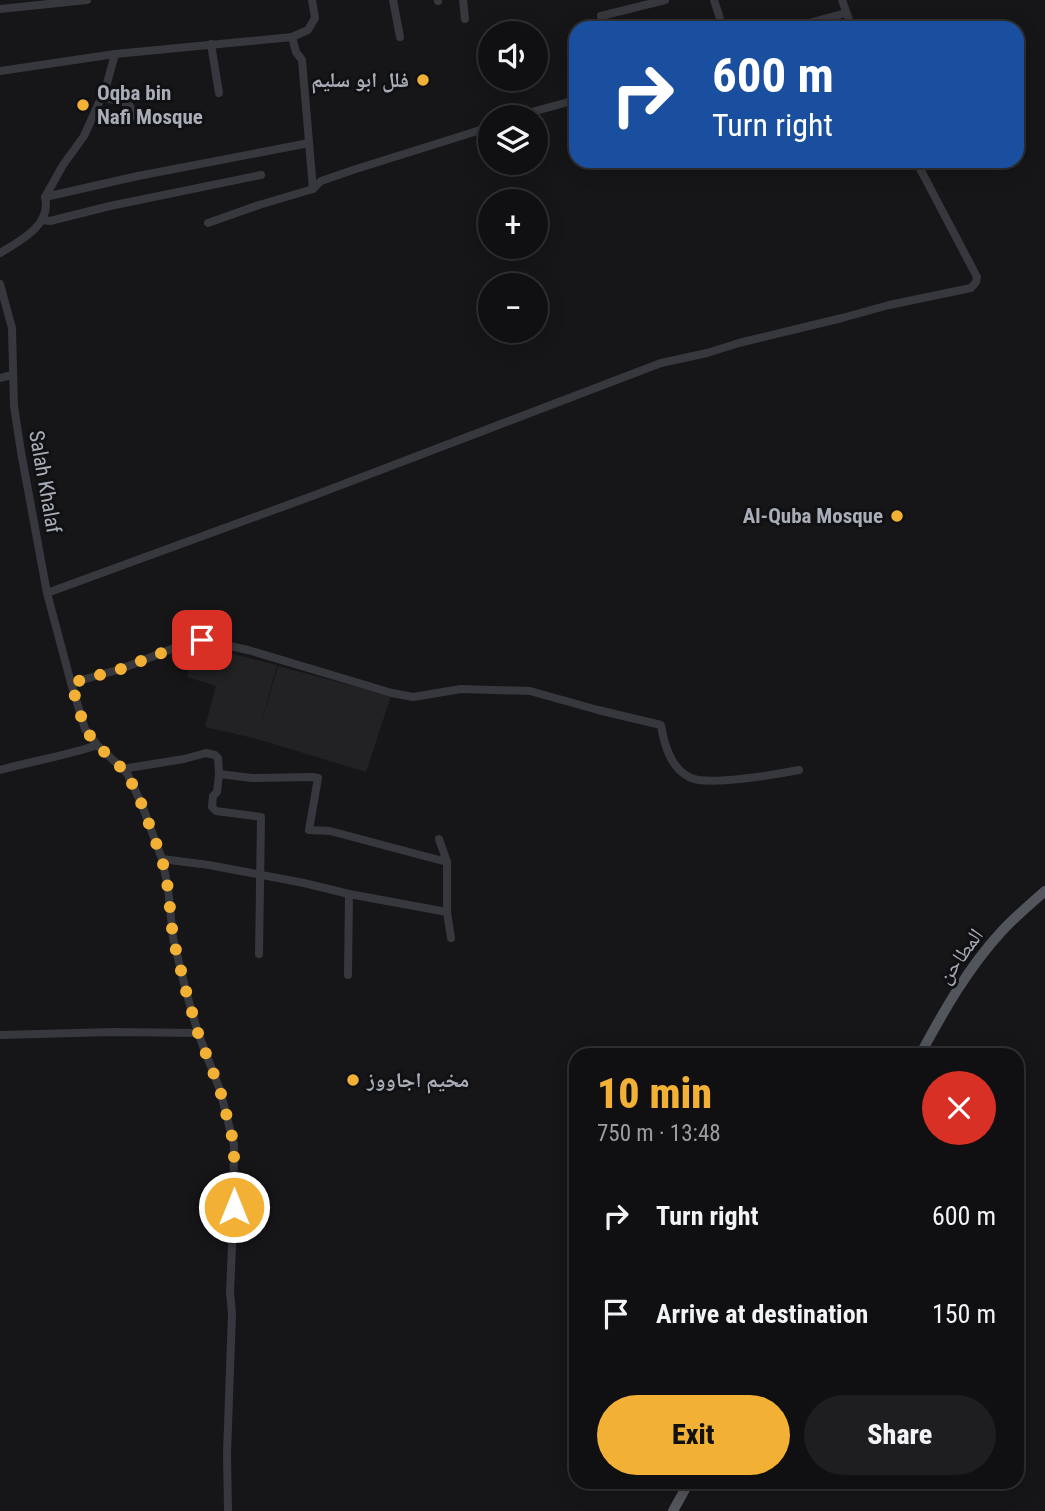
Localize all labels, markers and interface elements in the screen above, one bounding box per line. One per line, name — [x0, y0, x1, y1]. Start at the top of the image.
map controls — [478, 21, 548, 343]
button: sound — [478, 21, 548, 91]
text: 600 m — [712, 47, 834, 104]
icon: right — [597, 49, 688, 140]
place label: فلل ابو سليم — [311, 68, 409, 94]
marker: فلل ابو سليم — [415, 72, 431, 88]
place label: Oqba bin Nafi Mosque — [97, 81, 203, 129]
marker: Oqba bin Nafi Mosque — [75, 97, 91, 113]
button: layers — [478, 105, 548, 175]
text: Turn right — [712, 106, 833, 144]
button: + — [478, 189, 548, 259]
button: − — [478, 273, 548, 343]
street label: Salah Khalaf — [24, 429, 66, 536]
place label: Al-Quba Mosque — [743, 504, 883, 528]
marker: Al-Quba Mosque — [889, 508, 905, 524]
pin — [172, 610, 232, 670]
icon: arrive — [183, 621, 221, 659]
street label: المطاحن — [932, 924, 989, 989]
place label: مخيم اجاووز — [366, 1068, 469, 1094]
text: 10 min — [597, 1069, 712, 1118]
button: close — [922, 1071, 996, 1145]
marker: مخيم اجاووز — [345, 1072, 361, 1088]
text: 750 m · 13:48 — [597, 1120, 721, 1147]
position arrow — [197, 1170, 271, 1244]
icon: right — [597, 1197, 635, 1235]
text: Turn right — [656, 1201, 758, 1231]
text: 600 m — [932, 1201, 996, 1231]
icon: arrive — [597, 1295, 635, 1333]
text: Arrive at destination — [656, 1299, 868, 1329]
text: 150 m — [932, 1299, 996, 1329]
button: Exit — [597, 1395, 790, 1475]
button: Share — [804, 1395, 996, 1475]

